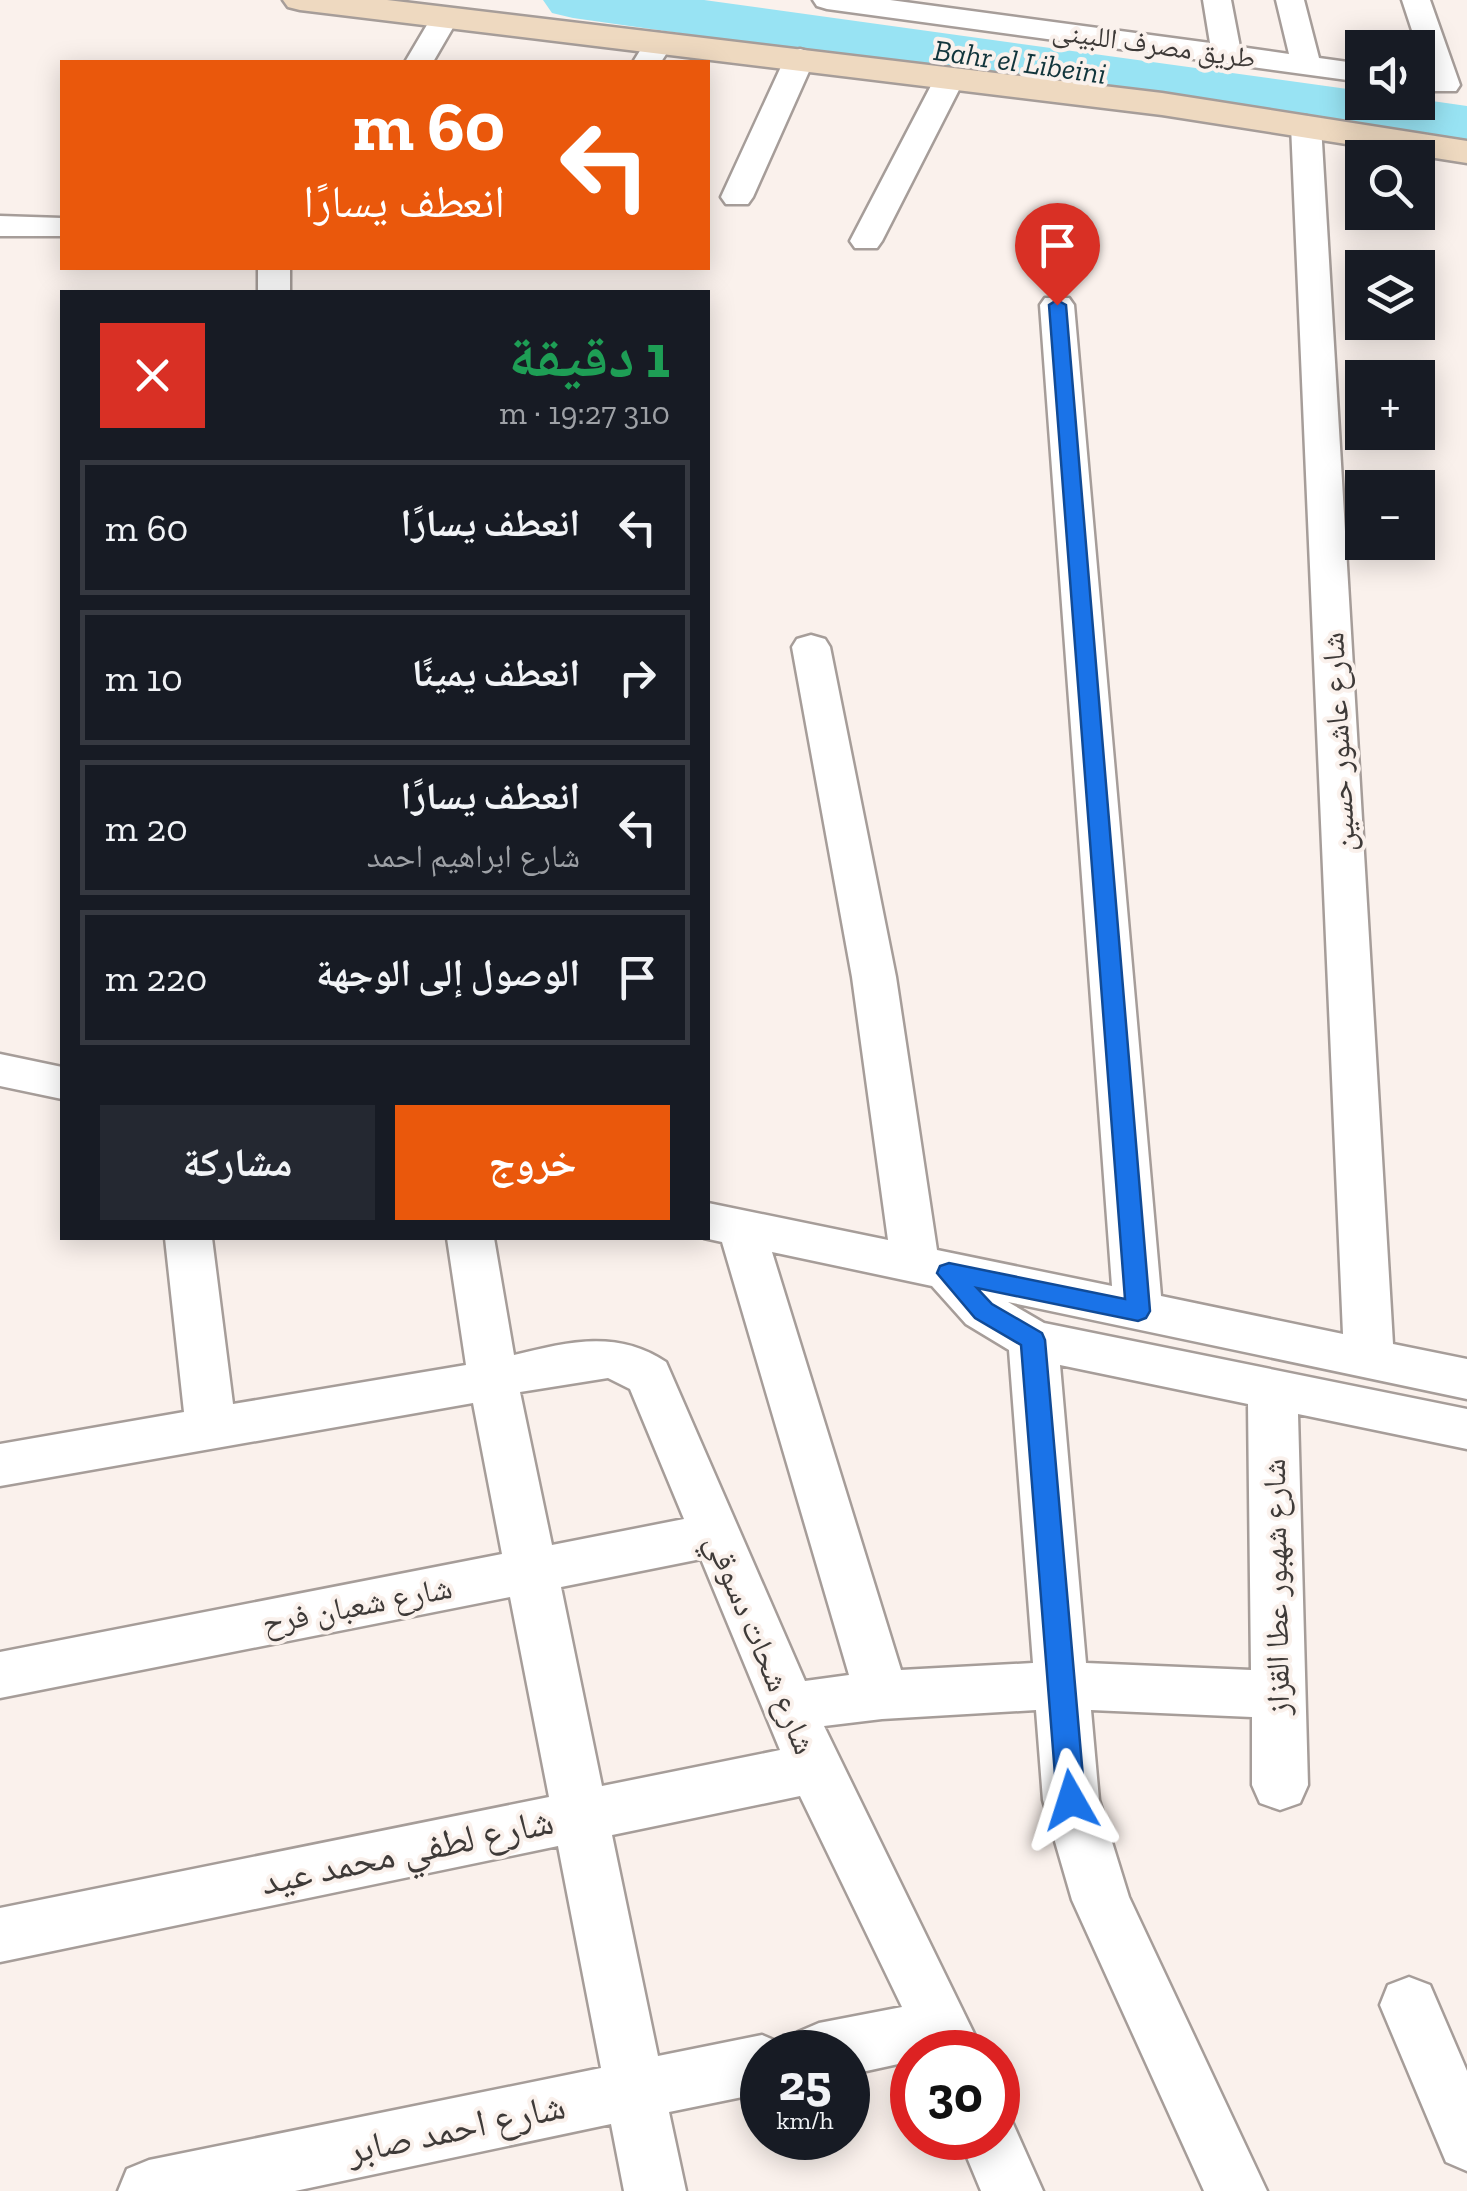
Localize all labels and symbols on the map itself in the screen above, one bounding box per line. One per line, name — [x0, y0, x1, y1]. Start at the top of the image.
street label: طريق مصرف اللبينى — [1050, 14, 1258, 76]
water label: Bahr el Libeini — [931, 32, 1109, 92]
pin — [1015, 203, 1100, 306]
street label: شارع عاشور حسين — [1313, 631, 1364, 853]
street label: شارع شهبور عطا القزاز — [1255, 1458, 1298, 1717]
street label: شارع شحات دسوقي — [692, 1528, 824, 1762]
street label: شارع شعبان فرح — [259, 1568, 455, 1643]
position arrow — [1019, 1748, 1123, 1852]
street label: شارع لطفي محمد عيد — [256, 1798, 559, 1911]
speed limit sign: 30 — [890, 2030, 1020, 2160]
street label: شارع احمد صابر — [342, 2082, 569, 2175]

